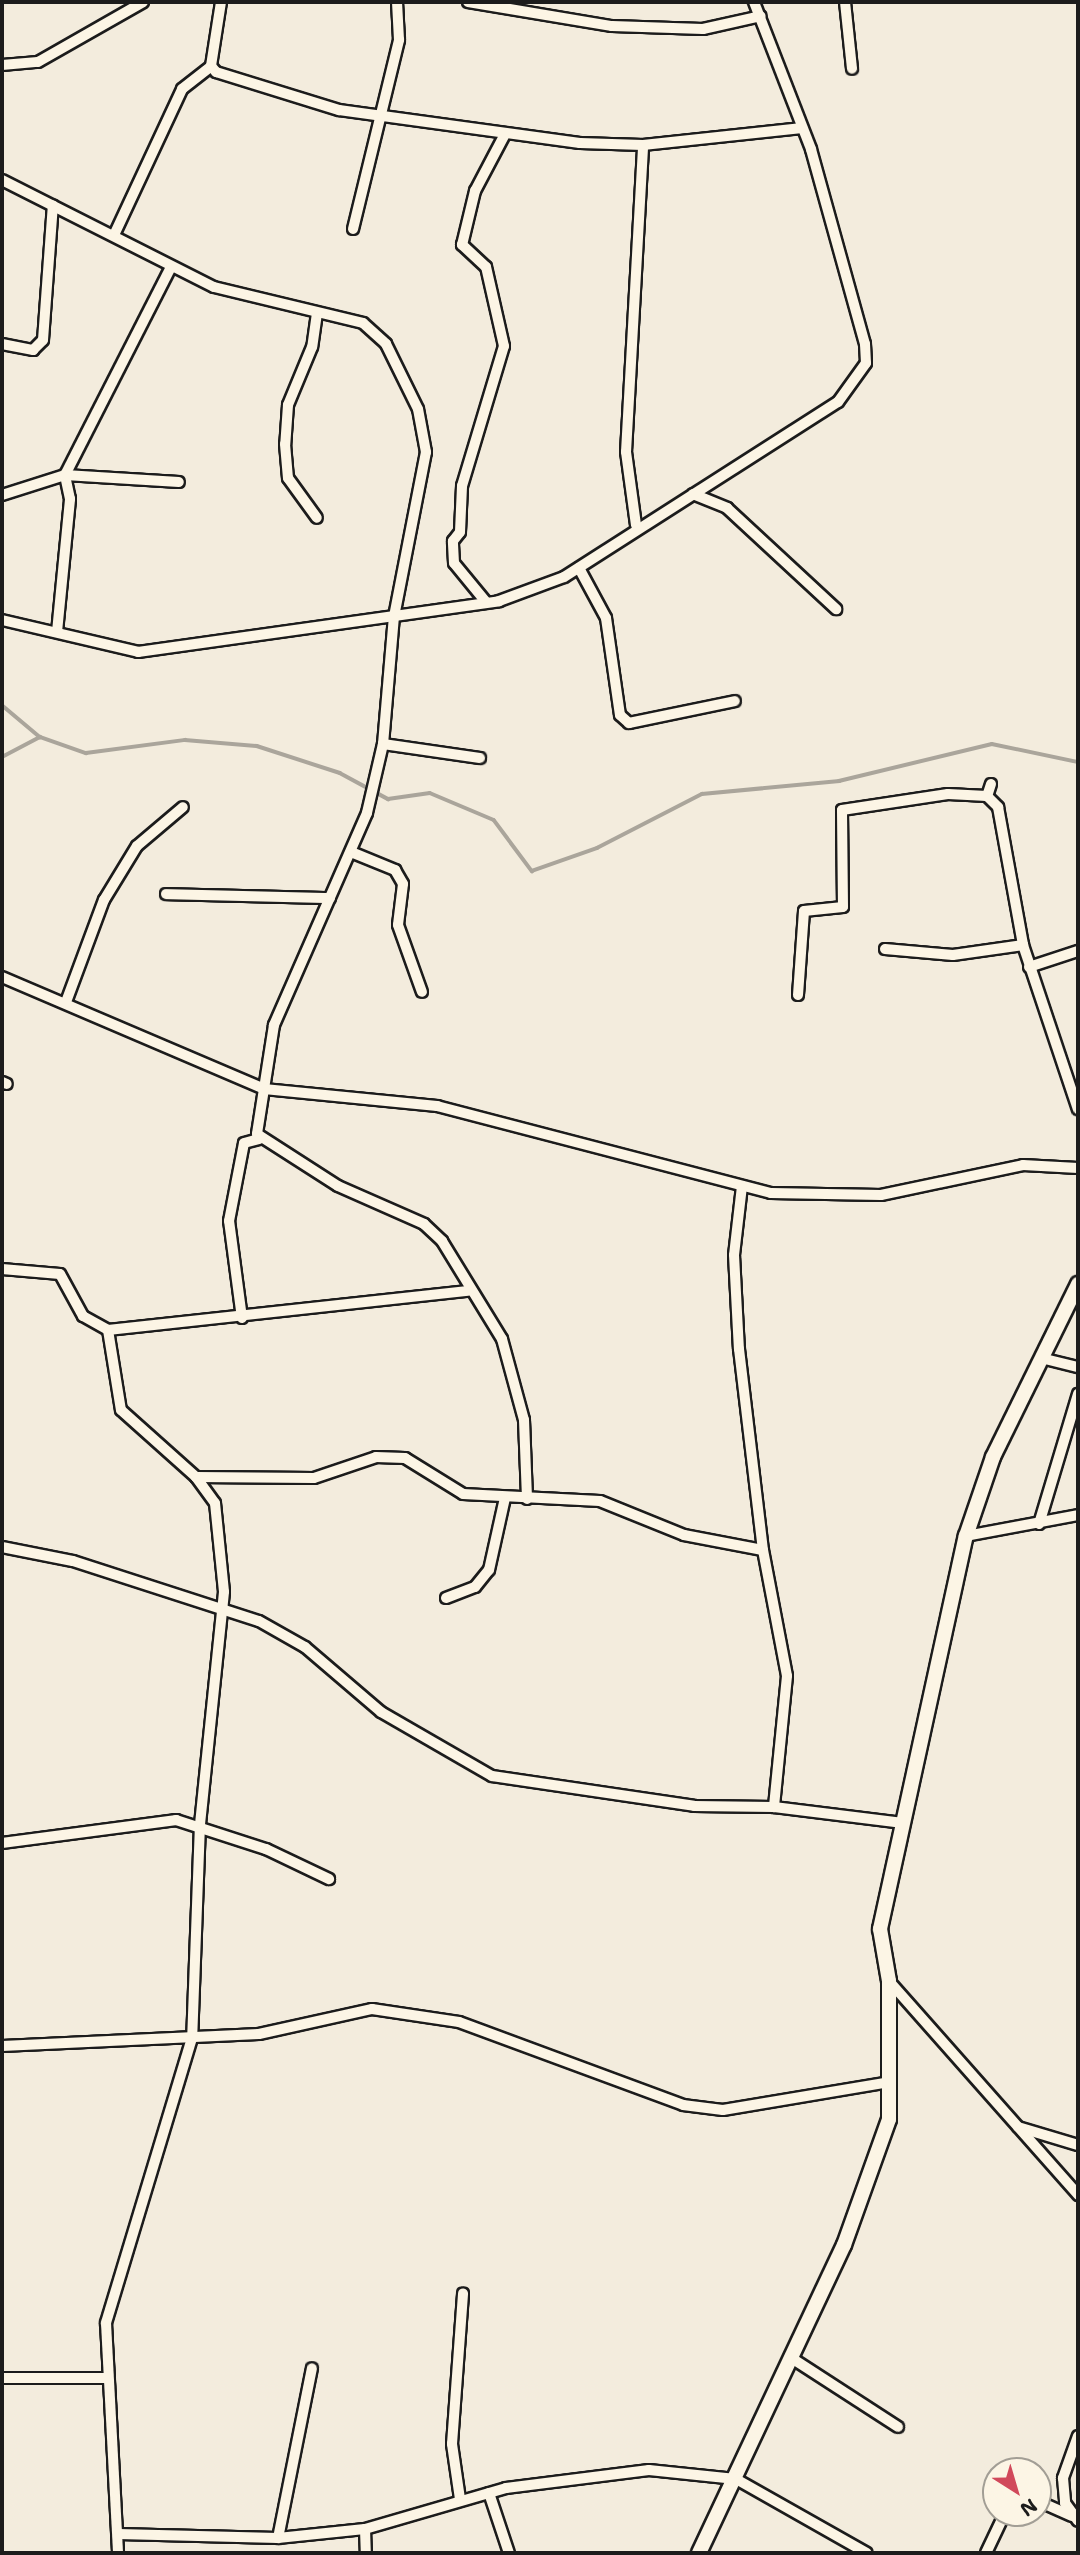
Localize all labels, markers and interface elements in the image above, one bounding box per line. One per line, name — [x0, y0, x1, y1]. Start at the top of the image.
north arrow — [982, 2457, 1052, 2527]
text: N — [1015, 2493, 1042, 2522]

